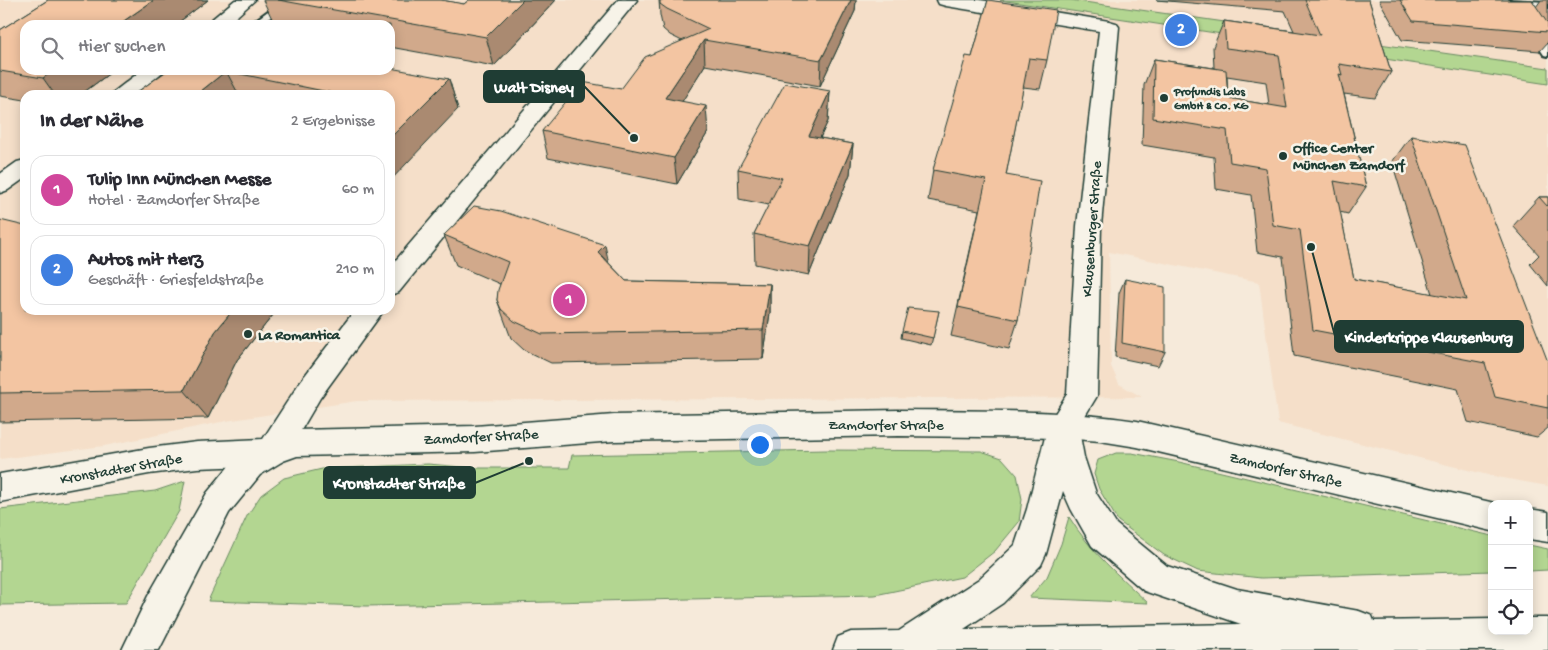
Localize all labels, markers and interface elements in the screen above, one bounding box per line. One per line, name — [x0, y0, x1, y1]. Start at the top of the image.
pin: 2 — [1165, 11, 1197, 49]
search box — [20, 20, 395, 75]
icon: search — [38, 34, 66, 62]
text: Hier suchen — [78, 36, 165, 59]
callout: Walt Disney — [484, 71, 584, 102]
text: Walt Disney — [493, 80, 574, 99]
place label: Profundis Labs GmbH & Co. KG — [1173, 86, 1249, 114]
marker: Profundis Labs GmbH & Co. KG — [1158, 92, 1170, 104]
text: In der Nähe — [40, 110, 143, 135]
text: 2 Ergebnisse — [291, 113, 375, 132]
place label: Office Center München Zamdorf — [1293, 140, 1406, 175]
marker: Office Center München Zamdorf — [1277, 150, 1289, 162]
street label: Klausenburger Straße — [1079, 160, 1107, 298]
text: Tulip Inn München Messe — [88, 169, 271, 192]
text: 1 — [54, 181, 60, 200]
text: 60 m — [342, 181, 374, 200]
text: Hotel · Zamdorfer Straße — [88, 192, 259, 211]
text: Autos mit Herz — [88, 249, 203, 272]
text: 2 — [53, 261, 61, 280]
text: 210 m — [335, 261, 374, 280]
text: Geschäft · Griesfeldstraße — [88, 272, 264, 291]
pin: 1 — [553, 281, 585, 319]
callout: Kinderkrippe Klausenburg — [1335, 321, 1523, 352]
place label: La Romantica — [258, 327, 341, 345]
marker: La Romantica — [242, 328, 254, 340]
text: Kinderkrippe Klausenburg — [1344, 330, 1513, 349]
street label: Zamdorfer Straße — [828, 417, 944, 435]
street label: Zamdorfer Straße — [423, 426, 539, 450]
your location — [747, 432, 773, 458]
street label: Zamdorfer Straße — [1227, 449, 1344, 493]
street label: Kronstadter Straße — [59, 450, 184, 490]
callout: Kronstadter Straße — [324, 467, 475, 498]
text: Kronstadter Straße — [332, 476, 466, 495]
map controls — [1488, 500, 1533, 635]
button: + — [1488, 500, 1533, 545]
button: − — [1488, 545, 1533, 590]
button: locate — [1488, 590, 1533, 635]

